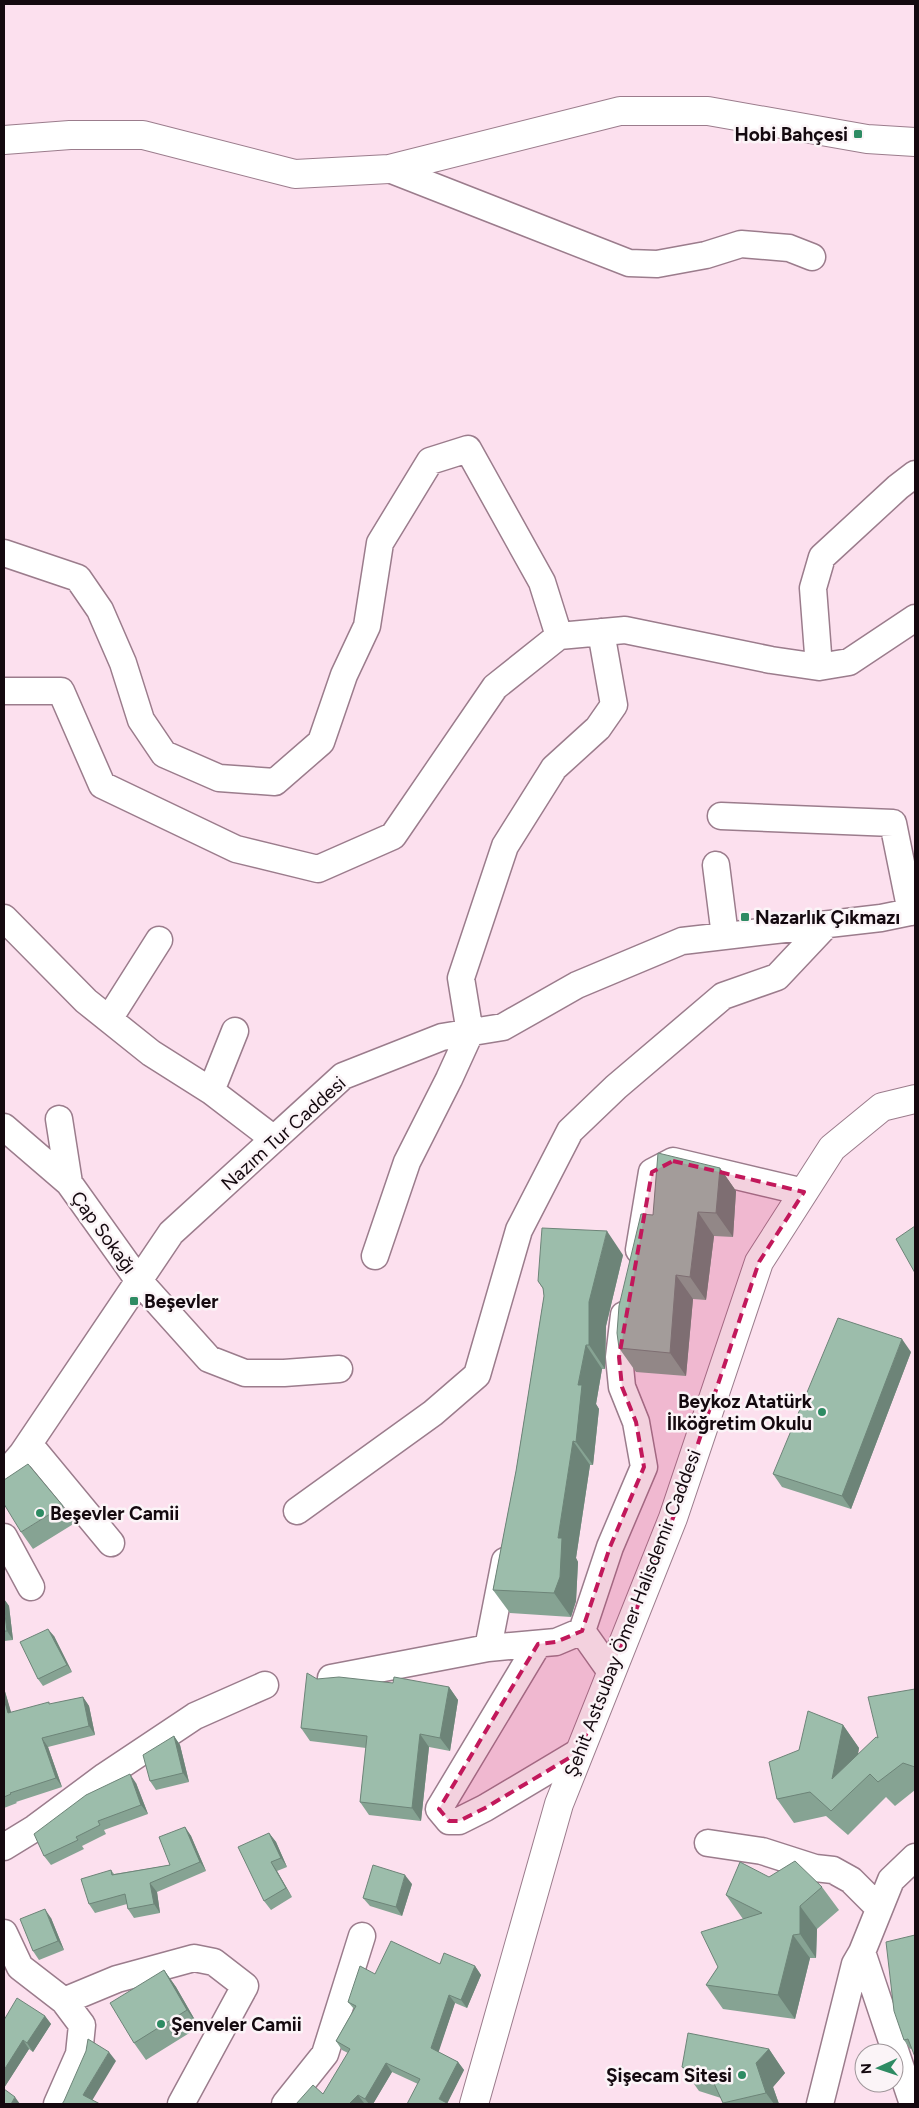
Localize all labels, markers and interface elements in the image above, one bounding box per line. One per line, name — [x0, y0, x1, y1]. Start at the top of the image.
place label: Hobi Bahçesi — [735, 123, 848, 146]
marker: Hobi Bahçesi — [852, 128, 864, 140]
place label: Nazarlık Çıkmazı — [755, 906, 900, 929]
marker: Nazarlık Çıkmazı — [739, 911, 751, 923]
street label: Nazım Tur Caddesi — [216, 1071, 350, 1195]
street label: Çap Sokağı — [66, 1187, 141, 1278]
place label: Beşevler — [144, 1290, 218, 1313]
marker: Beşevler — [128, 1295, 140, 1307]
place label: Beykoz Atatürk İlköğretim Okulu — [667, 1390, 813, 1435]
marker: Beykoz Atatürk İlköğretim Okulu — [816, 1406, 828, 1418]
street label: Şehit Astsubay Ömer Halisdemir Caddesi — [559, 1446, 706, 1780]
place label: Beşevler Camii — [50, 1502, 179, 1525]
marker: Beşevler Camii — [34, 1507, 46, 1519]
place label: Şenveler Camii — [171, 2013, 302, 2036]
marker: Şenveler Camii — [155, 2018, 167, 2030]
north arrow — [854, 2043, 904, 2093]
text: N — [858, 2063, 875, 2075]
place label: Şişecam Sitesi — [606, 2064, 732, 2087]
marker: Şişecam Sitesi — [736, 2069, 748, 2081]

